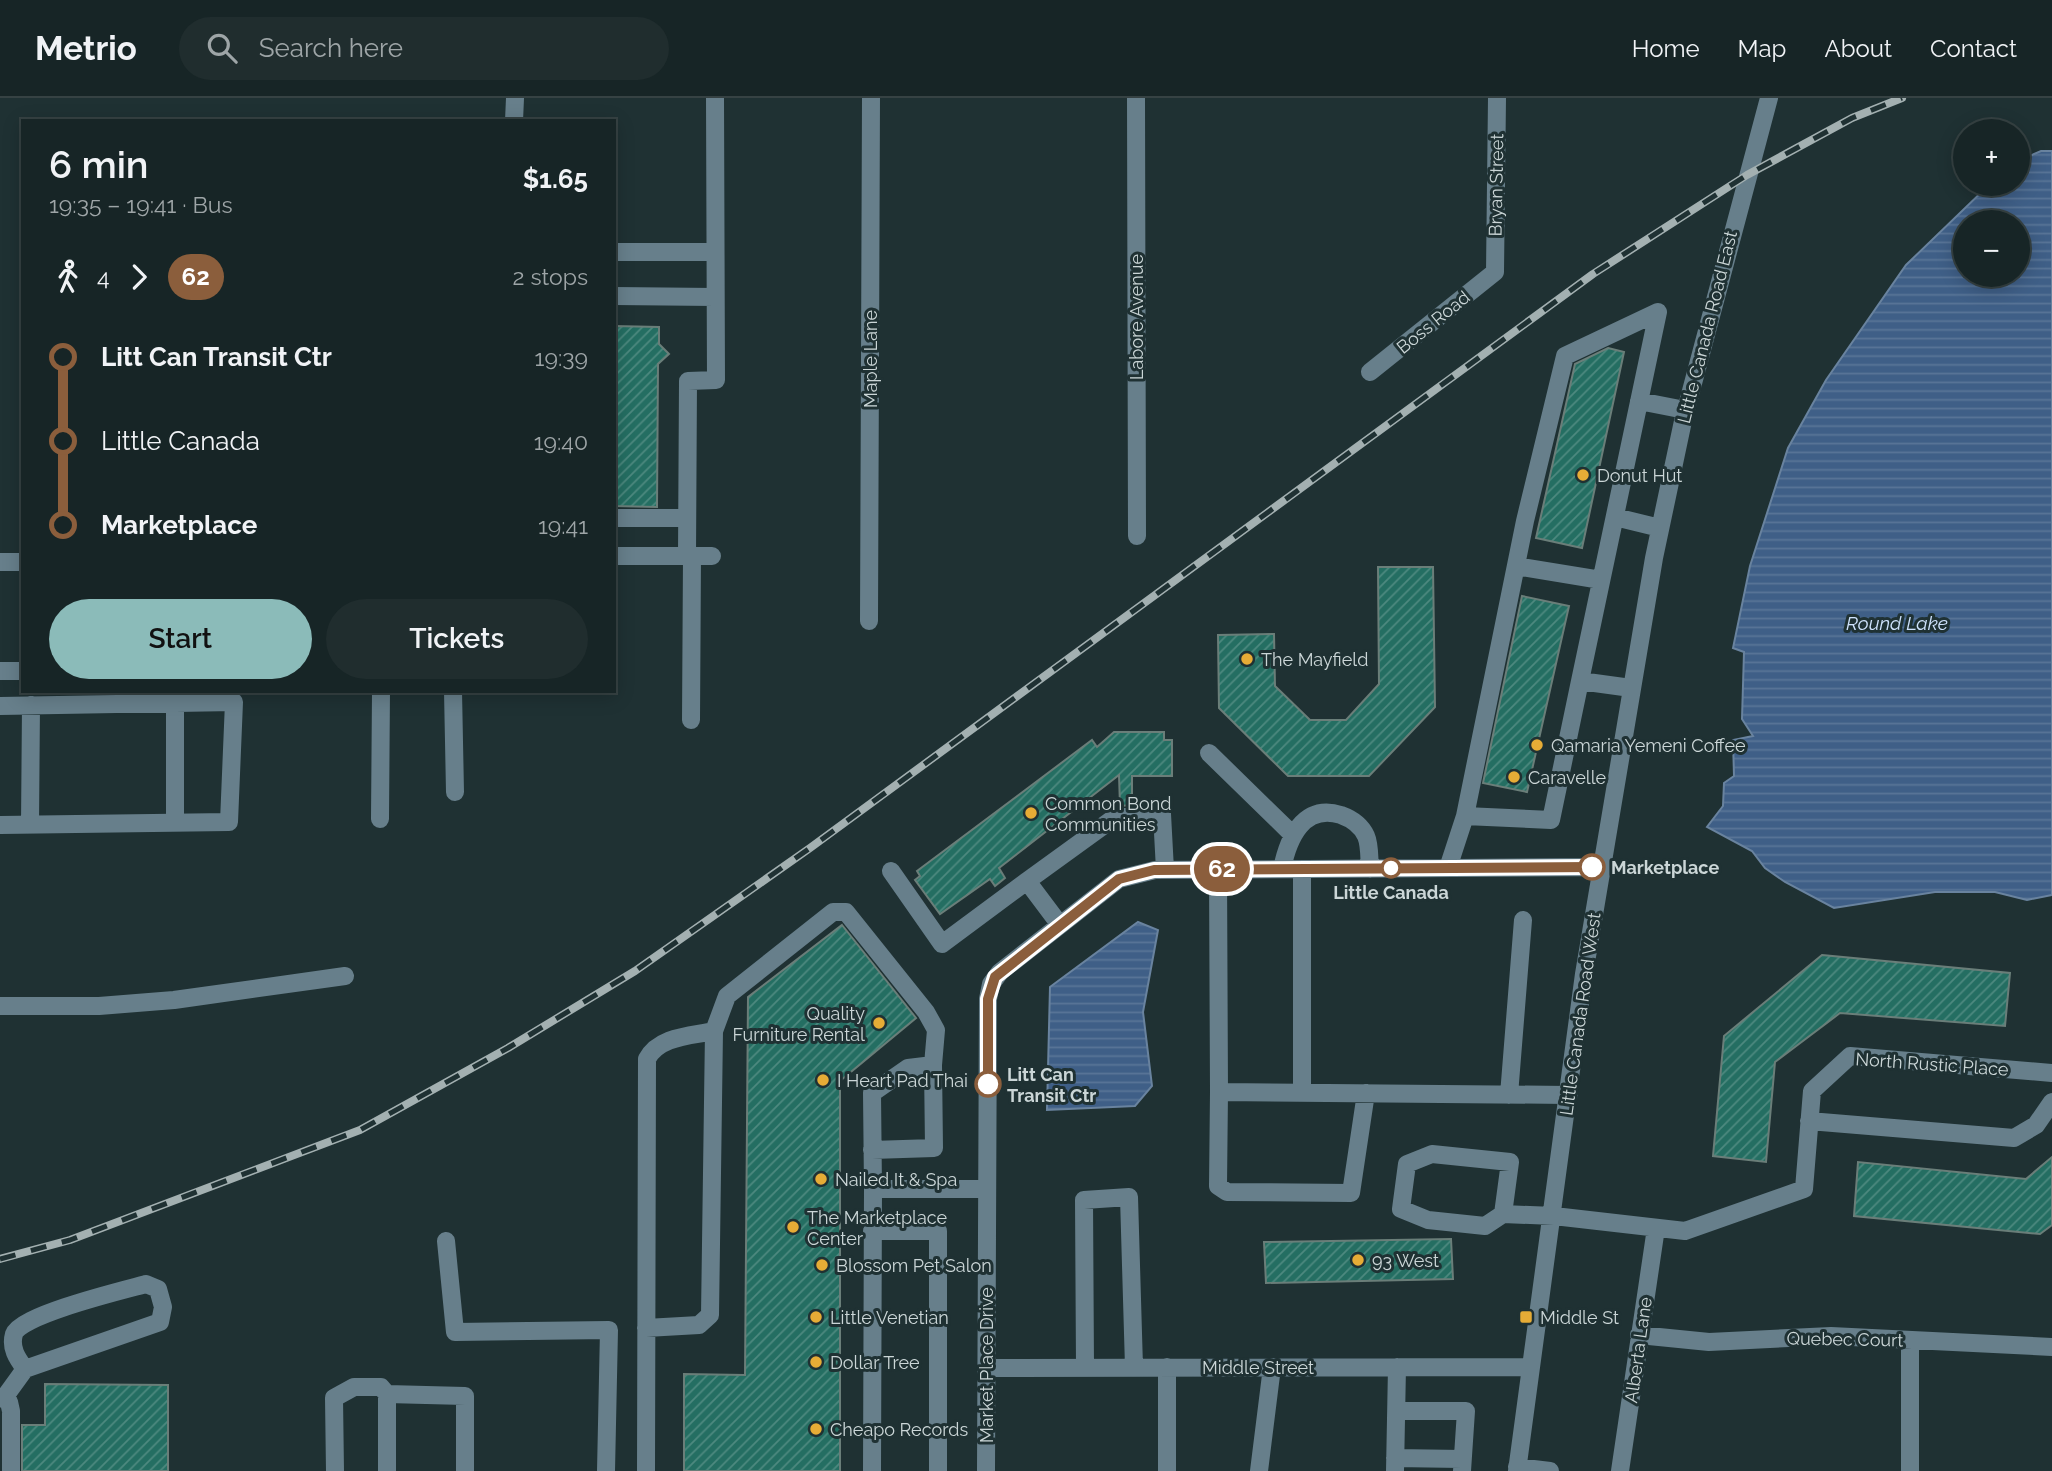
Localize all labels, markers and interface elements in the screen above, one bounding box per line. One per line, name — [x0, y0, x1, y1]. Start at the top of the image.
search box — [179, 17, 669, 80]
text: Metrio — [35, 29, 137, 68]
icon: search — [203, 29, 241, 67]
text: Search here — [259, 33, 403, 63]
text: Home — [1632, 34, 1700, 63]
text: Map — [1738, 34, 1786, 63]
text: About — [1824, 34, 1892, 63]
text: Contact — [1930, 34, 2017, 63]
map controls — [1953, 119, 2030, 287]
button: + — [1953, 119, 2030, 196]
street label: Bryan Street — [1485, 134, 1507, 236]
text: 6 min — [49, 142, 149, 187]
text: $1.65 — [523, 164, 588, 194]
text: 19:35 – 19:41 · Bus — [49, 191, 233, 218]
button: − — [1953, 210, 2030, 287]
street label: Little Canada Road East — [1673, 228, 1741, 426]
street label: Labore Avenue — [1126, 254, 1147, 380]
icon: walk — [49, 258, 87, 296]
icon: forward — [120, 258, 158, 296]
text: 62 — [182, 262, 210, 291]
text: 4 — [97, 263, 110, 290]
text: 2 stops — [513, 263, 588, 290]
street label: Boss Road — [1392, 286, 1474, 358]
street label: Maple Lane — [860, 310, 881, 408]
text: Litt Can Transit Ctr — [101, 342, 332, 372]
text: 19:39 — [535, 344, 588, 371]
text: Little Canada — [101, 426, 260, 456]
text: 19:40 — [534, 428, 588, 455]
place label: Donut Hut — [1597, 465, 1682, 486]
marker: Donut Hut — [1575, 467, 1591, 483]
text: Marketplace — [101, 510, 257, 540]
text: 19:41 — [538, 512, 588, 539]
button: Start — [49, 599, 312, 679]
button: Tickets — [326, 599, 588, 679]
water label: Round Lake — [1846, 612, 1948, 634]
place label: The Mayfield — [1261, 649, 1368, 670]
marker: The Mayfield — [1239, 651, 1255, 667]
place label: Qamaria Yemeni Coffee — [1551, 735, 1746, 756]
marker: Qamaria Yemeni Coffee — [1529, 737, 1545, 753]
place label: Caravelle — [1528, 767, 1607, 788]
marker: Caravelle — [1506, 769, 1522, 785]
place label: Common Bond Communities — [1045, 793, 1171, 835]
marker: Common Bond Communities — [1023, 805, 1039, 821]
line badge: 62 — [1190, 846, 1254, 892]
text: 62 — [1208, 854, 1236, 883]
marker: Marketplace — [1579, 854, 1605, 880]
place label: Marketplace — [1611, 857, 1719, 878]
marker: Little Canada — [1381, 858, 1401, 878]
place label: Little Canada — [1333, 882, 1449, 903]
street label: Little Canada Road West — [1555, 911, 1605, 1117]
place label: Quality Furniture Rental — [732, 1003, 865, 1045]
marker: Quality Furniture Rental — [871, 1015, 887, 1031]
street label: North Rustic Place — [1855, 1048, 2010, 1080]
place label: Litt Can Transit Ctr — [1007, 1064, 1096, 1106]
place label: I Heart Pad Thai — [837, 1070, 968, 1091]
marker: Litt Can Transit Ctr — [975, 1071, 1001, 1097]
marker: I Heart Pad Thai — [815, 1072, 831, 1088]
place label: Nailed It & Spa — [835, 1169, 957, 1190]
marker: Nailed It & Spa — [813, 1171, 829, 1187]
place label: The Marketplace Center — [807, 1207, 948, 1249]
marker: The Marketplace Center — [785, 1219, 801, 1235]
place label: 93 West — [1372, 1250, 1439, 1271]
marker: 93 West — [1350, 1252, 1366, 1268]
place label: Blossom Pet Salon — [836, 1255, 992, 1276]
marker: Blossom Pet Salon — [814, 1257, 830, 1273]
street label: Market Place Drive — [976, 1287, 997, 1443]
street label: Alberta Lane — [1620, 1295, 1656, 1404]
place label: Little Venetian — [830, 1307, 949, 1328]
place label: Middle St — [1540, 1307, 1619, 1328]
marker: Little Venetian — [808, 1309, 824, 1325]
marker: Middle St — [1518, 1309, 1534, 1325]
street label: Quebec Court — [1786, 1327, 1904, 1351]
place label: Dollar Tree — [830, 1352, 920, 1373]
marker: Dollar Tree — [808, 1354, 824, 1370]
street label: Middle Street — [1202, 1357, 1314, 1378]
place label: Cheapo Records — [830, 1419, 968, 1440]
marker: Cheapo Records — [808, 1421, 824, 1437]

